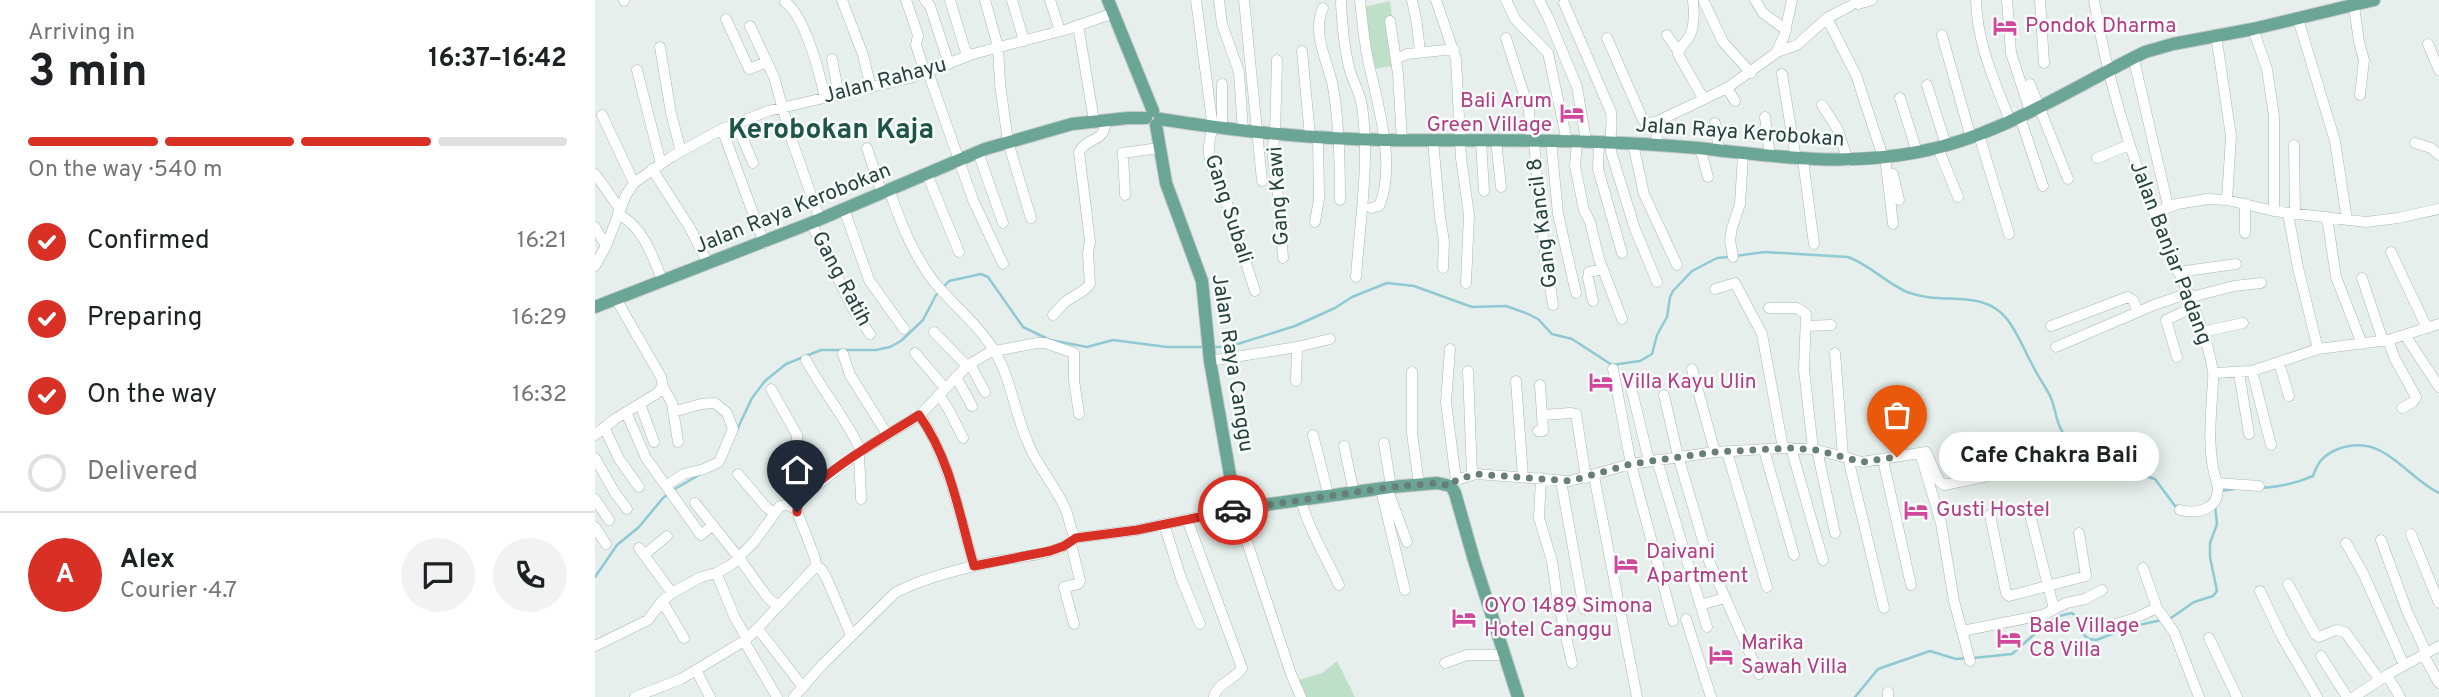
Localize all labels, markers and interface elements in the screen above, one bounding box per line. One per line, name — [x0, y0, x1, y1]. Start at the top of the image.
hotel icon: Pondok Dharma — [1991, 12, 2019, 40]
place label: Pondok Dharma — [2025, 13, 2176, 40]
text: Arriving in — [28, 19, 135, 48]
text: 16:37–16:42 — [428, 43, 567, 76]
text: 3 min — [28, 44, 148, 103]
street label: Jalan Rahayu — [820, 52, 950, 110]
place label: Bali Arum Green Village — [1426, 88, 1552, 139]
hotel icon: Bali Arum Green Village — [1558, 99, 1586, 127]
street label: Jalan Raya Kerobokan — [1635, 112, 1845, 154]
district label: Kerobokan Kaja — [728, 113, 934, 149]
street label: Gang Kawi — [1262, 145, 1296, 247]
street label: Gang Subali — [1198, 151, 1258, 267]
text: On the way · 540 m — [28, 156, 222, 185]
street label: Gang Kancil 8 — [1522, 156, 1564, 290]
street label: Jalan Raya Kerobokan — [691, 157, 895, 261]
street label: Jalan Banjar Padang — [2122, 157, 2218, 349]
icon: check — [28, 223, 66, 261]
text: Confirmed — [87, 225, 210, 258]
text: 16:21 — [517, 227, 567, 256]
street label: Gang Ratih — [805, 227, 877, 331]
street label: Jalan Raya Canggu — [1205, 272, 1259, 454]
icon: check — [28, 300, 66, 338]
text: Preparing — [87, 302, 202, 335]
text: 16:29 — [512, 304, 567, 333]
hotel icon: Villa Kayu Ulin — [1587, 368, 1615, 396]
place label: Villa Kayu Ulin — [1621, 369, 1757, 396]
icon: check — [28, 377, 66, 415]
text: On the way — [87, 379, 217, 412]
text: 16:32 — [512, 381, 567, 410]
pin — [1867, 385, 1927, 457]
icon: bag — [1878, 396, 1916, 434]
callout: Cafe Chakra Bali — [1939, 433, 2159, 482]
pin — [767, 440, 827, 512]
text: Cafe Chakra Bali — [1960, 442, 2138, 471]
icon: home — [778, 451, 816, 489]
text: Delivered — [87, 456, 198, 489]
courier — [1198, 475, 1268, 545]
icon: car — [1214, 491, 1252, 529]
hotel icon: Gusti Hostel — [1902, 496, 1930, 524]
place label: Gusti Hostel — [1936, 497, 2050, 524]
button: chat — [401, 538, 475, 612]
button: phone — [493, 538, 567, 612]
place label: Daivani Apartment — [1646, 539, 1748, 590]
text: Alex — [120, 544, 175, 577]
hotel icon: Daivani Apartment — [1612, 550, 1640, 578]
text: A — [56, 559, 74, 592]
text: Courier · 4.7 — [120, 577, 237, 606]
place label: OYO 1489 Simona Hotel Canggu — [1484, 593, 1653, 644]
hotel icon: OYO 1489 Simona Hotel Canggu — [1450, 604, 1478, 632]
place label: Bale Village C8 Villa — [2029, 613, 2139, 664]
hotel icon: Bale Village C8 Villa — [1995, 624, 2023, 652]
place label: Marika Sawah Villa — [1741, 630, 1847, 681]
hotel icon: Marika Sawah Villa — [1707, 641, 1735, 669]

